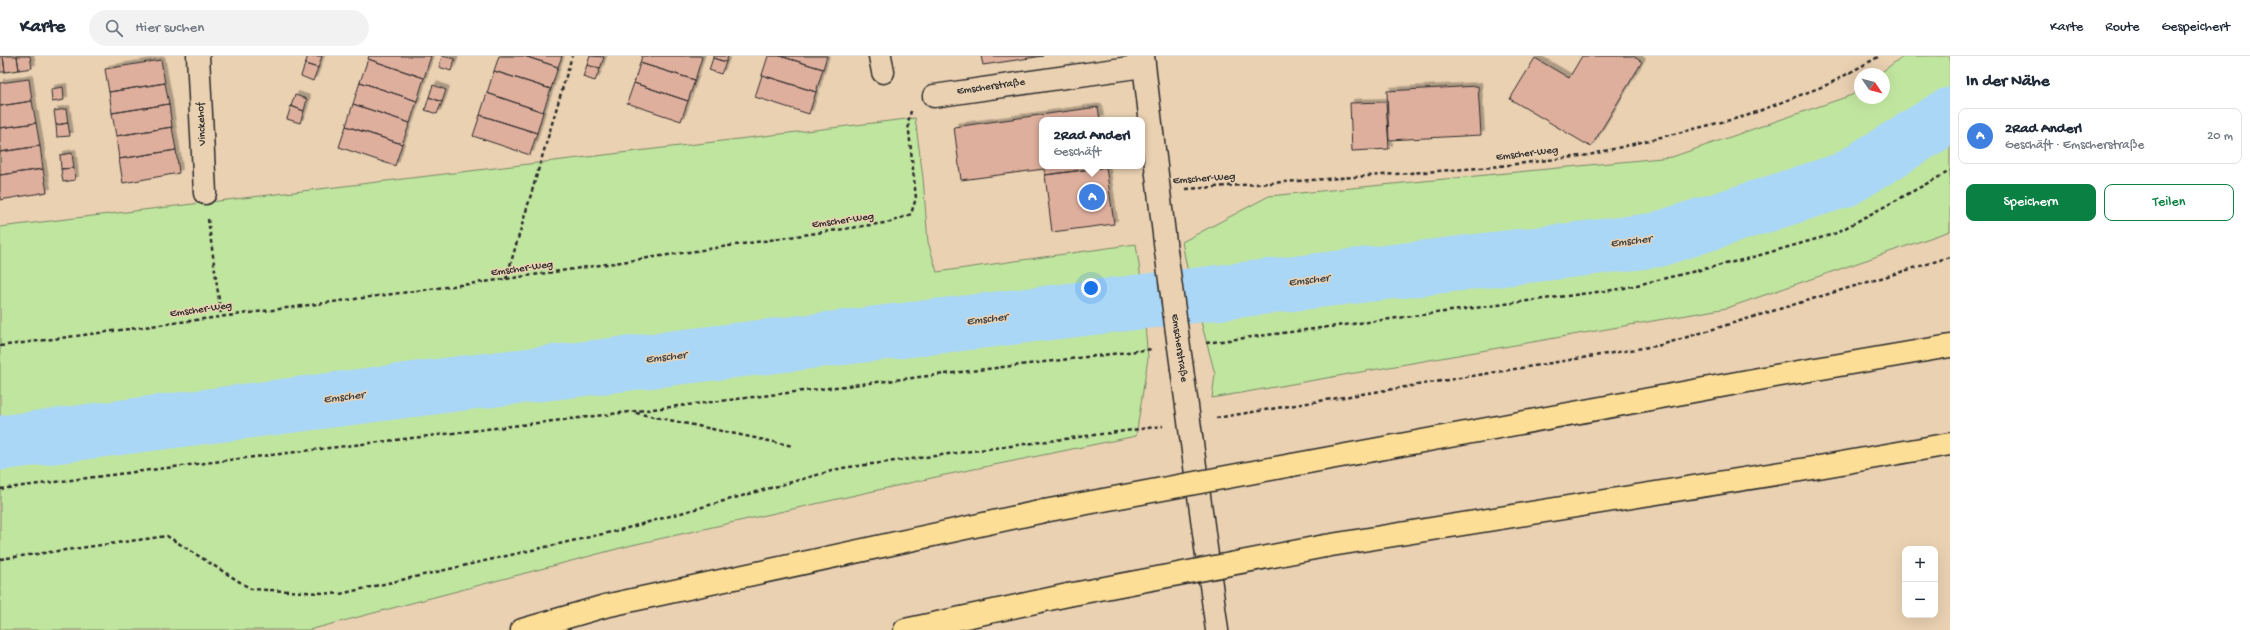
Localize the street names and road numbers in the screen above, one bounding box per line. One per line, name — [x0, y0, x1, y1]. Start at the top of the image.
street label: Emscherstraße — [956, 76, 1026, 98]
street label: Vinckehof — [194, 101, 209, 147]
street label: Emscher-Weg — [1495, 144, 1559, 164]
street label: Emscher-Weg — [1172, 171, 1236, 187]
street label: Emscher-Weg — [811, 211, 875, 231]
street label: Emscher-Weg — [490, 259, 554, 279]
street label: Emscher-Weg — [169, 300, 233, 320]
street label: Emscherstraße — [1168, 313, 1190, 383]

